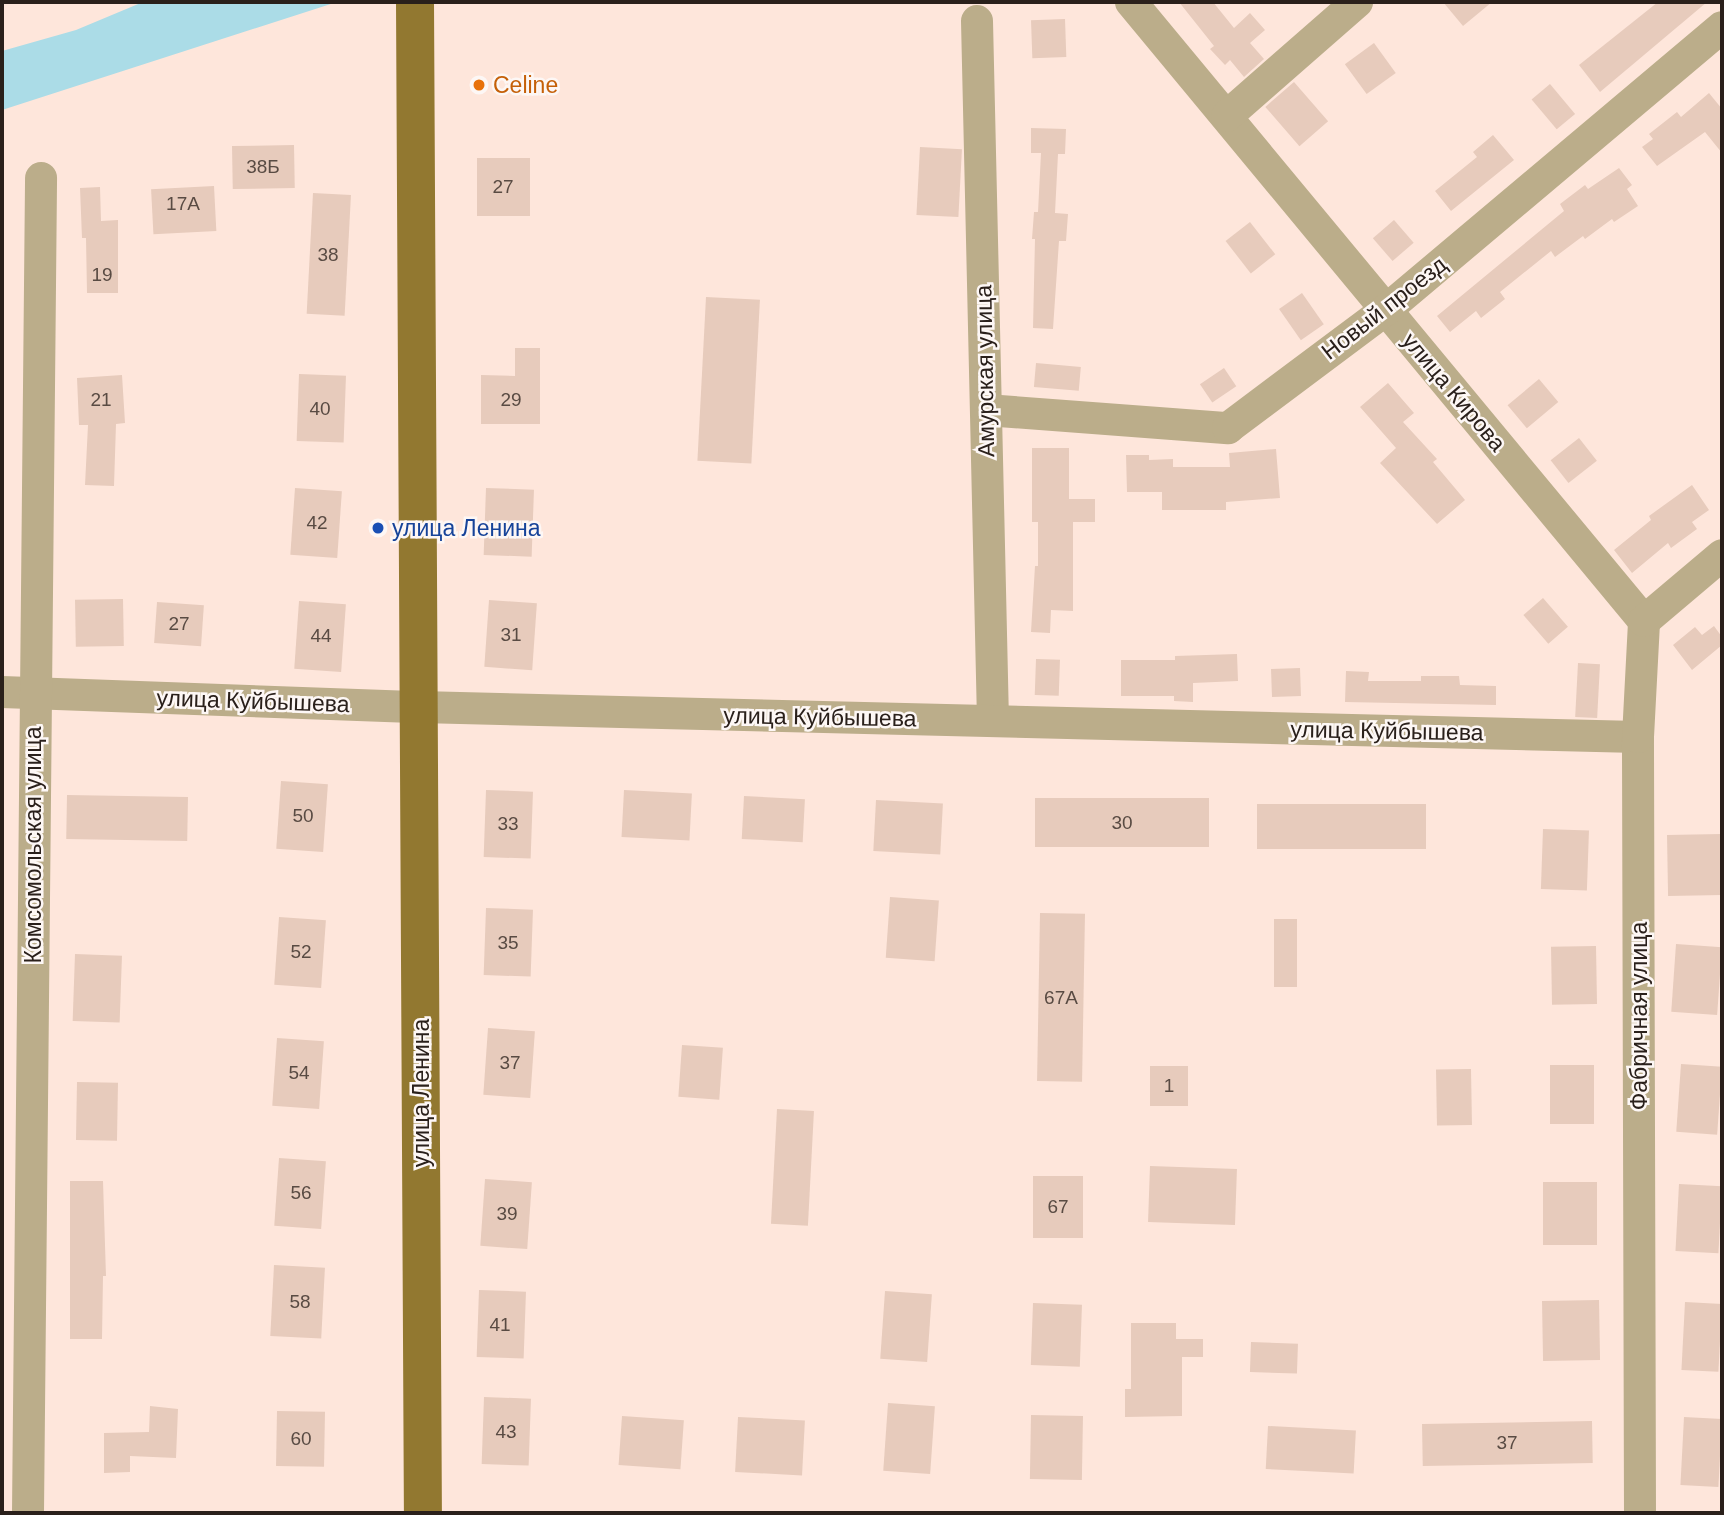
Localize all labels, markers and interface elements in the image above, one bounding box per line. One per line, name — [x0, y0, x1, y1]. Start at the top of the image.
place label: Celine — [493, 71, 558, 99]
marker: Celine — [471, 77, 487, 93]
house number: 38Б — [246, 156, 280, 178]
house number: 27 — [492, 176, 514, 198]
house number: 17А — [166, 193, 200, 215]
house number: 38 — [317, 244, 339, 266]
street label: Новый проезд — [1316, 251, 1452, 365]
house number: 19 — [91, 264, 113, 286]
street label: Амурская улица — [970, 285, 1000, 457]
street label: улица Кирова — [1396, 327, 1512, 457]
house number: 21 — [90, 389, 112, 411]
house number: 29 — [500, 389, 522, 411]
house number: 40 — [309, 398, 331, 420]
house number: 42 — [306, 512, 328, 534]
place label: улица Ленина — [392, 514, 541, 542]
marker: улица Ленина — [370, 520, 386, 536]
house number: 27 — [168, 613, 190, 635]
house number: 31 — [500, 624, 522, 646]
house number: 44 — [310, 625, 332, 647]
street label: улица Куйбышева — [156, 684, 350, 718]
street label: улица Куйбышева — [723, 702, 917, 732]
street label: улица Куйбышева — [1290, 716, 1484, 746]
street label: Комсомольская улица — [19, 727, 47, 963]
house number: 50 — [292, 805, 314, 827]
house number: 30 — [1111, 812, 1133, 834]
house number: 33 — [497, 813, 519, 835]
street label: Фабричная улица — [1625, 922, 1653, 1110]
house number: 35 — [497, 932, 519, 954]
house number: 52 — [290, 941, 312, 963]
house number: 67А — [1044, 987, 1078, 1009]
street label: улица Ленина — [407, 1019, 435, 1167]
house number: 37 — [499, 1052, 521, 1074]
house number: 54 — [288, 1062, 310, 1084]
house number: 1 — [1164, 1075, 1174, 1097]
house number: 56 — [290, 1182, 312, 1204]
house number: 67 — [1047, 1196, 1069, 1218]
house number: 39 — [496, 1203, 518, 1225]
house number: 58 — [289, 1291, 311, 1313]
house number: 41 — [489, 1314, 511, 1336]
house number: 43 — [495, 1421, 517, 1443]
house number: 60 — [290, 1428, 312, 1450]
house number: 37 — [1496, 1432, 1518, 1454]

